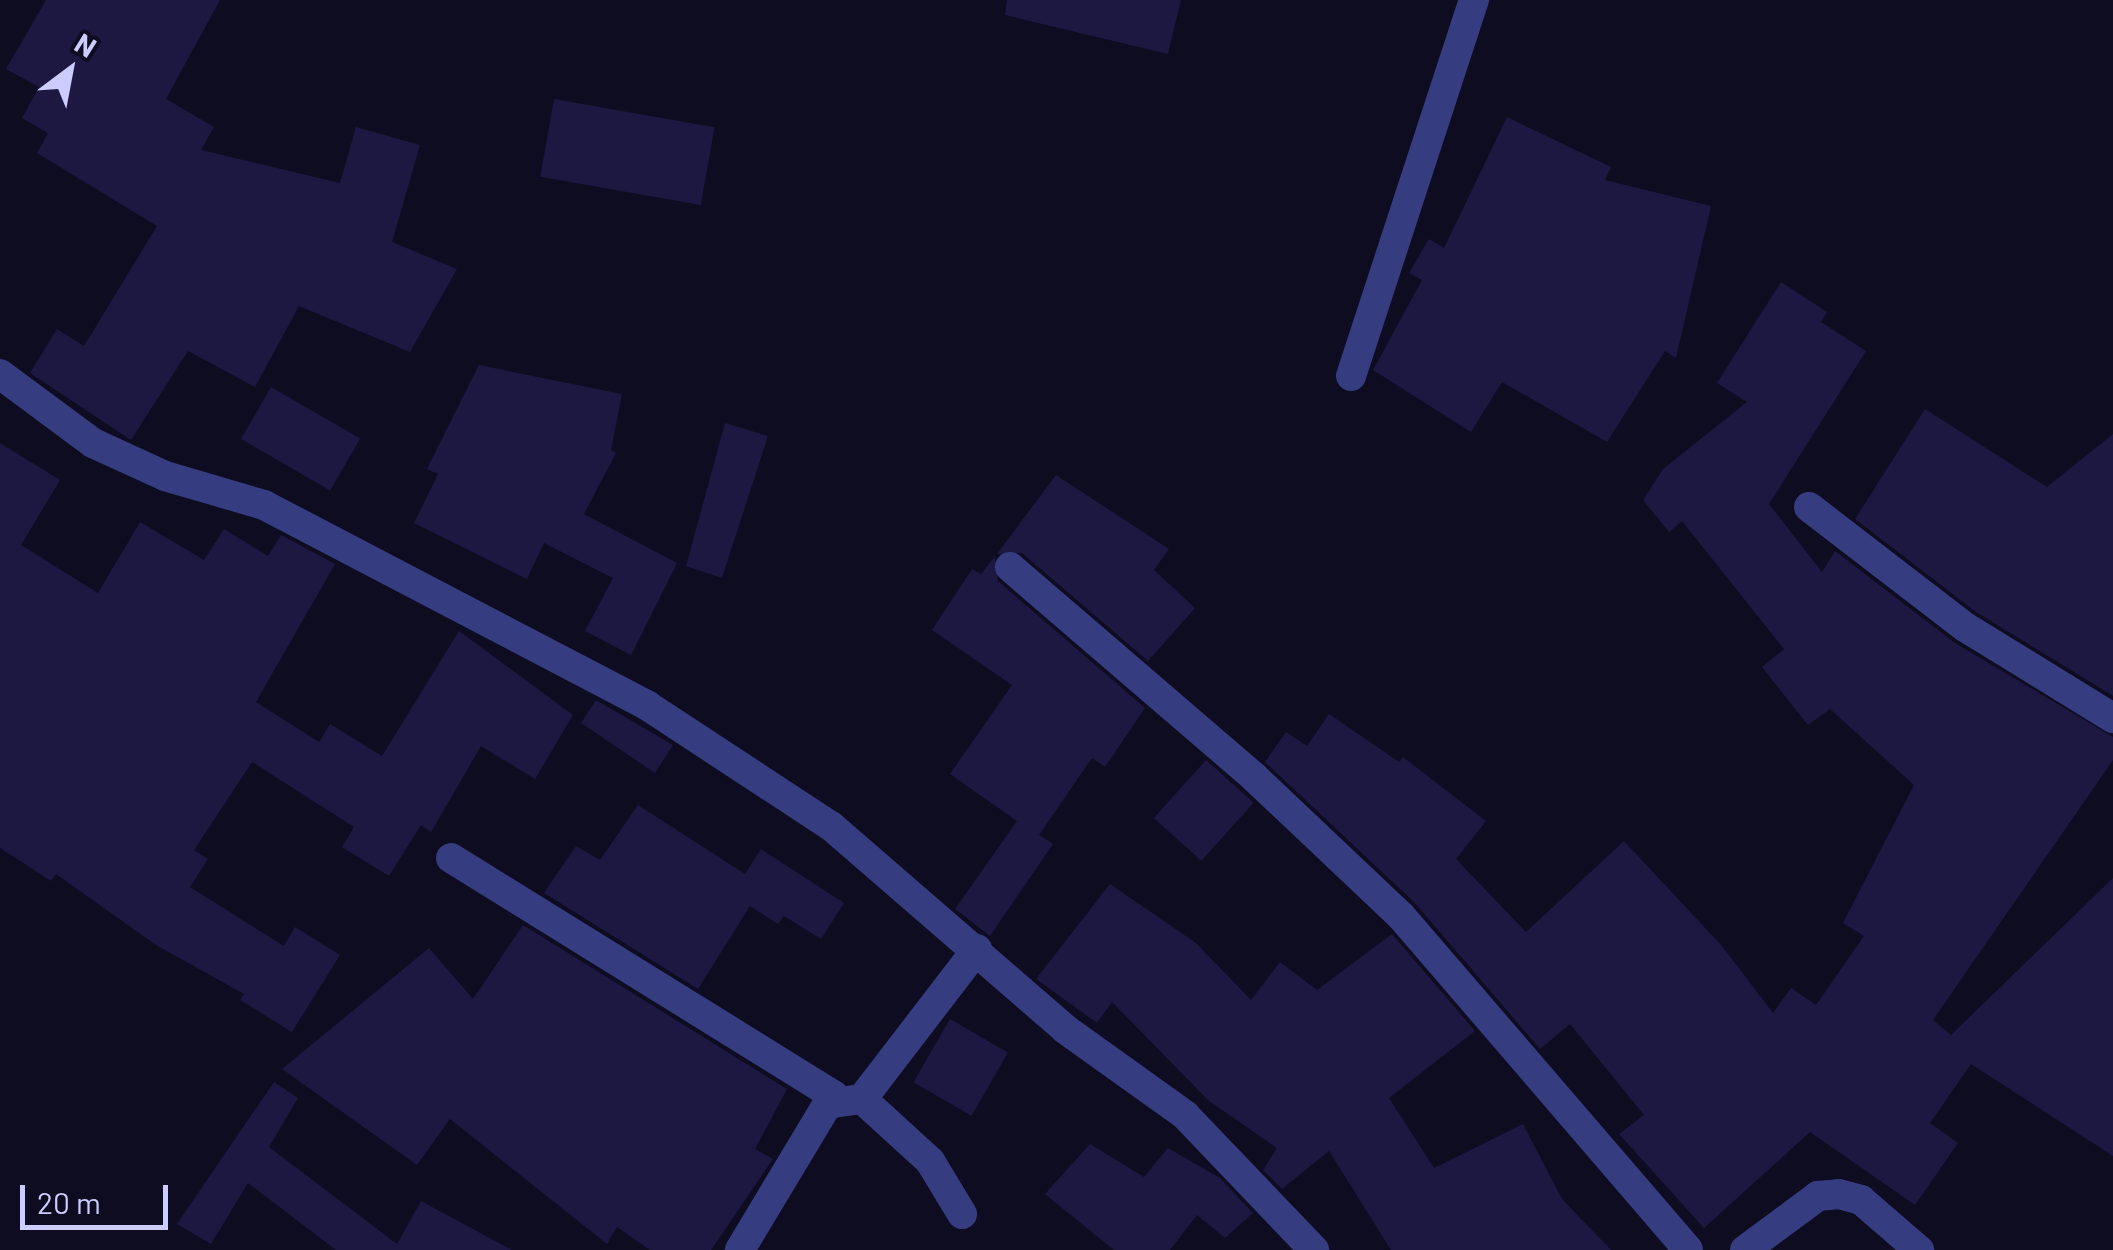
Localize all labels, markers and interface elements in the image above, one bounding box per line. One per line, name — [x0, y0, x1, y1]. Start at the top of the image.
north arrow — [20, 20, 120, 120]
text: N — [69, 25, 103, 64]
scale bar — [25, 1165, 172, 1227]
text: 20 m — [37, 1184, 101, 1220]

